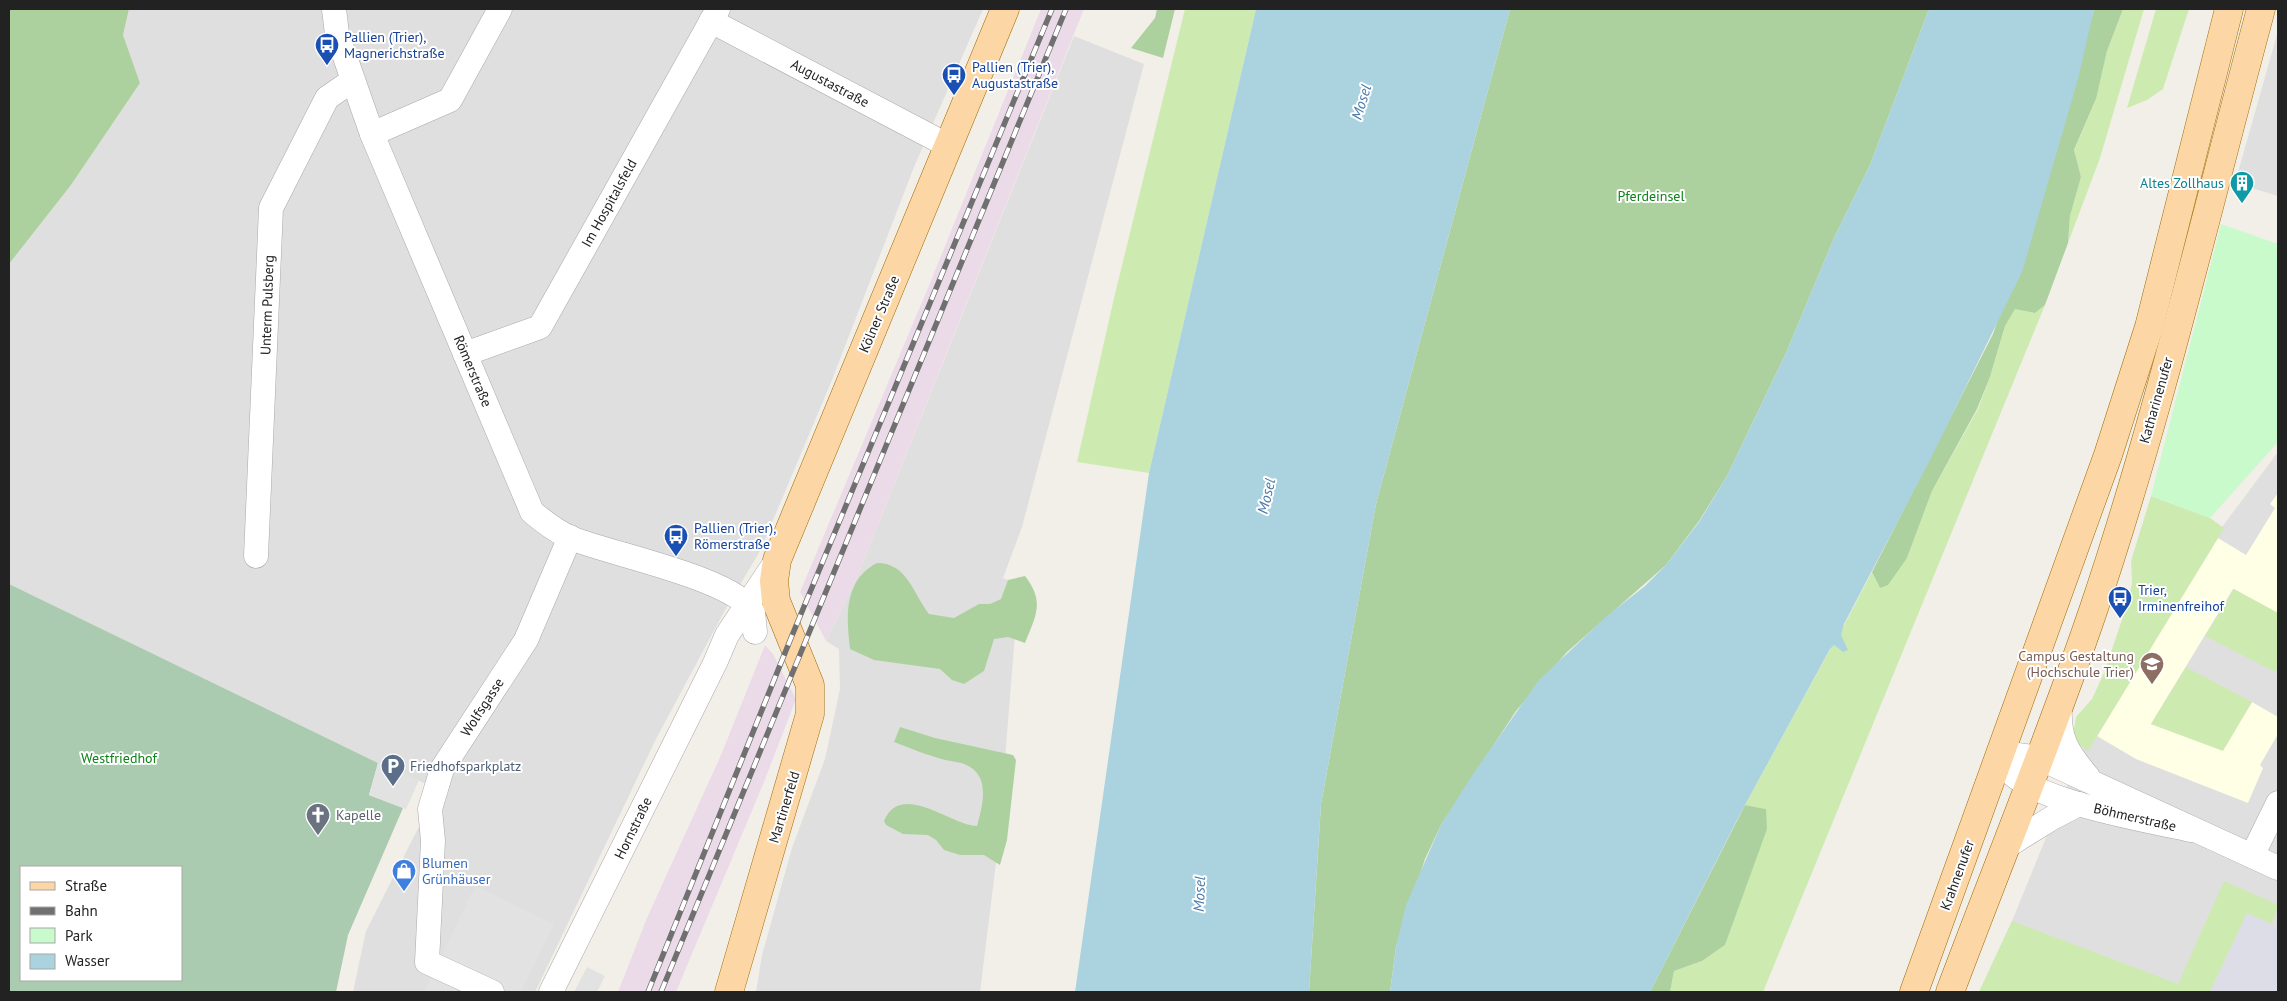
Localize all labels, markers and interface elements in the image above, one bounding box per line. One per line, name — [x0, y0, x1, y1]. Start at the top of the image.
place label: Pallien (Trier), Magnerichstraße — [344, 28, 445, 62]
bus stop icon: Pallien (Trier), Magnerichstraße — [314, 32, 340, 66]
street label: Augustastraße — [788, 55, 872, 111]
place label: Pallien (Trier), Augustastraße — [972, 58, 1058, 92]
bus stop icon: Pallien (Trier), Augustastraße — [941, 62, 967, 96]
water label: Mosel — [1347, 82, 1375, 122]
street label: Im Hospitalsfeld — [577, 156, 641, 250]
building icon: Altes Zollhaus — [2229, 170, 2255, 204]
place label: Altes Zollhaus — [2140, 174, 2224, 192]
park label: Pferdeinsel — [1617, 187, 1685, 205]
street label: Unterm Pulsberg — [256, 255, 278, 355]
street label: Kölner Straße — [855, 273, 903, 355]
street label: Römerstraße — [450, 332, 496, 410]
street label: Katharinenufer — [2135, 354, 2177, 445]
water label: Mosel — [1253, 476, 1279, 516]
place label: Pallien (Trier), Römerstraße — [694, 519, 776, 553]
bus stop icon: Pallien (Trier), Römerstraße — [663, 523, 689, 557]
place label: Trier, Irminenfreihof — [2138, 581, 2224, 615]
bus stop icon: Trier, Irminenfreihof — [2107, 585, 2133, 619]
place label: Campus Gestaltung (Hochschule Trier) — [2018, 647, 2134, 681]
school or university icon: Campus Gestaltung (Hochschule Trier) — [2139, 651, 2165, 685]
street label: Wolfsgasse — [456, 674, 508, 740]
park label: Westfriedhof — [81, 749, 157, 767]
parking icon: Friedhofsparkplatz — [380, 753, 406, 787]
place label: Friedhofsparkplatz — [410, 757, 521, 775]
street label: Martinerfeld — [765, 769, 803, 845]
street label: Hornstraße — [610, 794, 656, 862]
street label: Böhmerstraße — [2092, 799, 2178, 835]
church icon: Kapelle — [305, 802, 331, 836]
place label: Kapelle — [336, 806, 381, 824]
street label: Krahnenufer — [1936, 837, 1978, 913]
place label: Blumen Grünhäuser — [422, 854, 491, 888]
shop icon: Blumen Grünhäuser — [391, 858, 417, 892]
legend — [20, 866, 182, 981]
text: Straße — [65, 876, 107, 895]
water label: Mosel — [1189, 876, 1209, 912]
text: Bahn — [65, 901, 98, 920]
text: Park — [65, 926, 93, 945]
text: Wasser — [65, 951, 110, 970]

